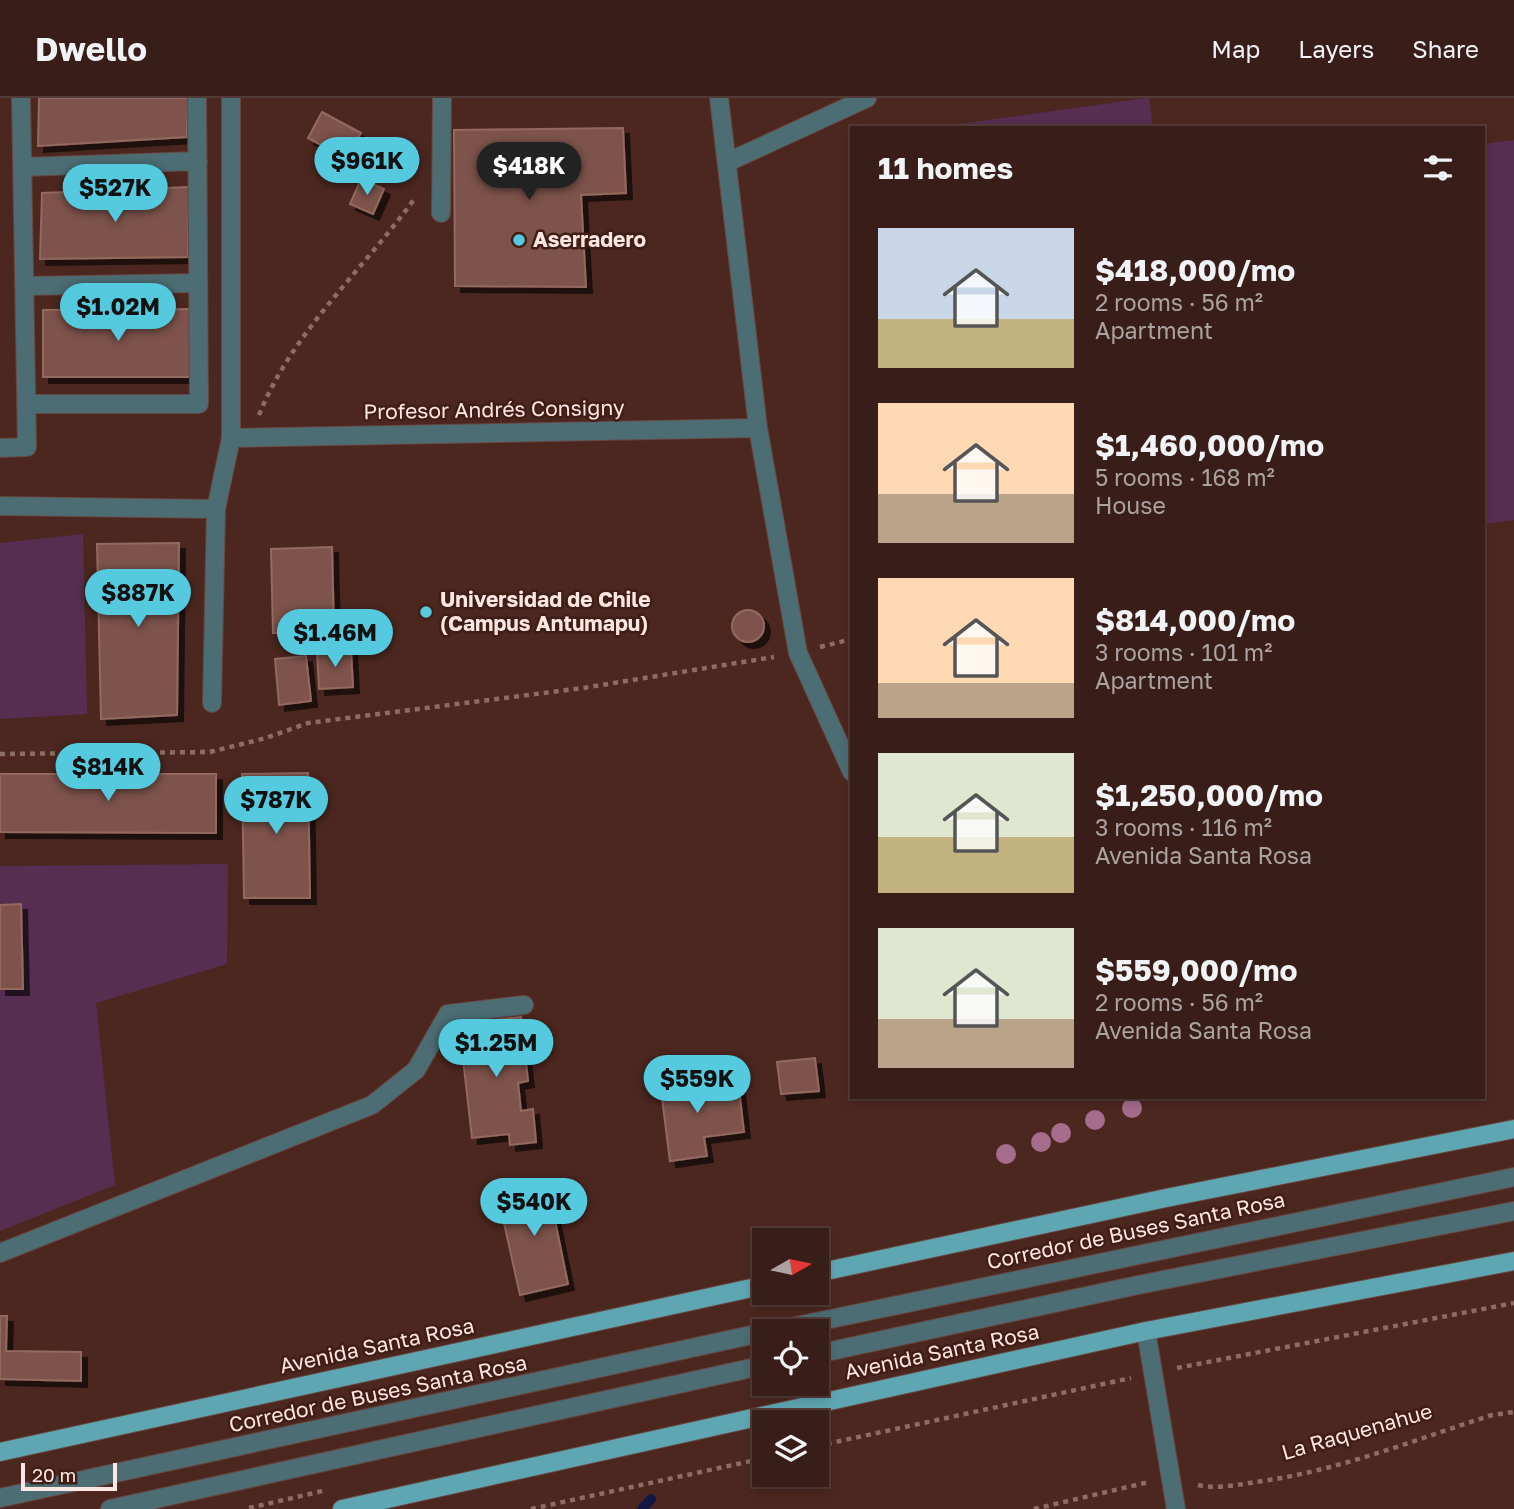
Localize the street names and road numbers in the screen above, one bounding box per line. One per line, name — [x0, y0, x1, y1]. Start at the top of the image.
street label: Profesor Andrés Consigny — [363, 394, 625, 424]
street label: Corredor de Buses Santa Rosa — [984, 1186, 1287, 1274]
street label: Avenida Santa Rosa — [277, 1312, 476, 1378]
street label: Avenida Santa Rosa — [842, 1318, 1041, 1384]
street label: Corredor de Buses Santa Rosa — [226, 1349, 529, 1437]
street label: La Raquenahue — [1278, 1397, 1435, 1465]

